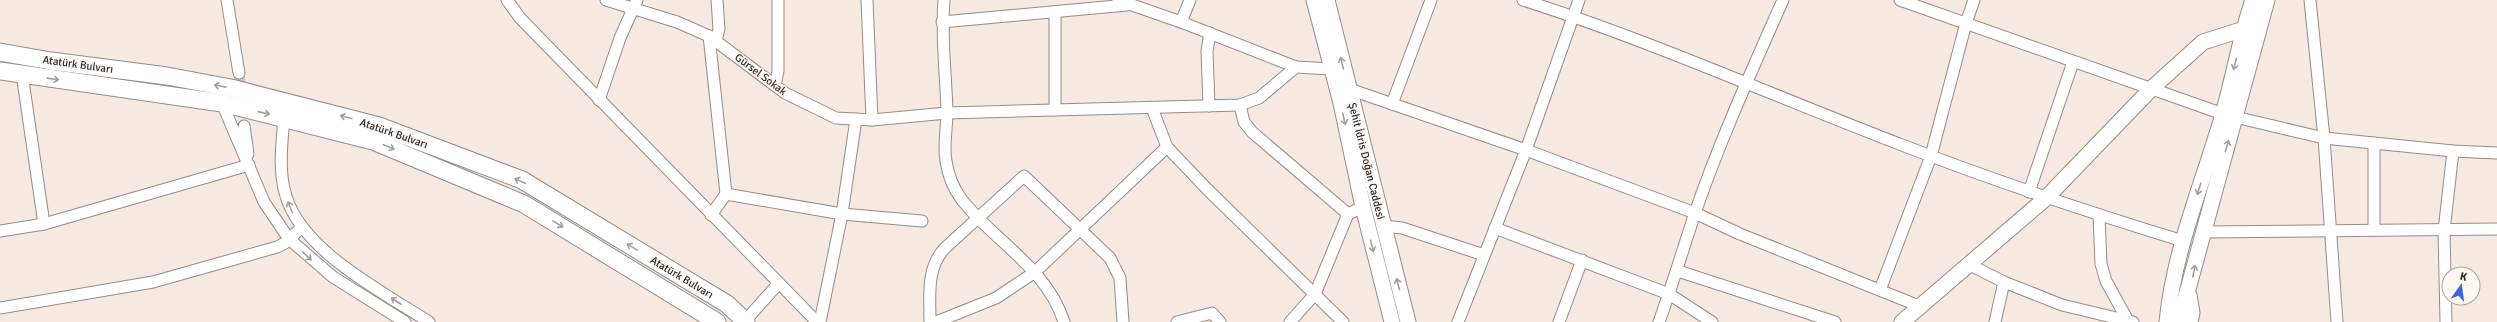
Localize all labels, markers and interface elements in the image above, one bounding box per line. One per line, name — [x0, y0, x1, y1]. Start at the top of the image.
street label: Gürsel Sokak — [732, 51, 790, 98]
street label: Atatürk Bulvarı — [42, 53, 114, 76]
one-way arrow — [1338, 57, 1346, 70]
one-way arrow — [2231, 58, 2238, 71]
one-way arrow — [46, 75, 59, 83]
one-way arrow — [214, 81, 227, 89]
street label: Şehit İdris Doğan Caddesi — [1346, 101, 1388, 221]
one-way arrow — [257, 109, 270, 117]
one-way arrow — [1341, 112, 1349, 125]
one-way arrow — [340, 113, 353, 120]
street label: Atatürk Bulvarı — [358, 116, 430, 151]
one-way arrow — [2224, 139, 2231, 152]
one-way arrow — [382, 144, 394, 152]
one-way arrow — [515, 177, 527, 184]
one-way arrow — [2195, 183, 2202, 196]
one-way arrow — [286, 202, 293, 214]
one-way arrow — [552, 221, 564, 229]
one-way arrow — [1369, 239, 1376, 252]
one-way arrow — [627, 243, 638, 251]
one-way arrow — [301, 251, 312, 260]
street label: Atatürk Bulvarı — [648, 254, 716, 301]
one-way arrow — [2190, 265, 2198, 278]
north arrow — [2441, 266, 2481, 306]
text: K — [2458, 270, 2468, 284]
one-way arrow — [1394, 278, 1402, 291]
one-way arrow — [391, 297, 402, 305]

